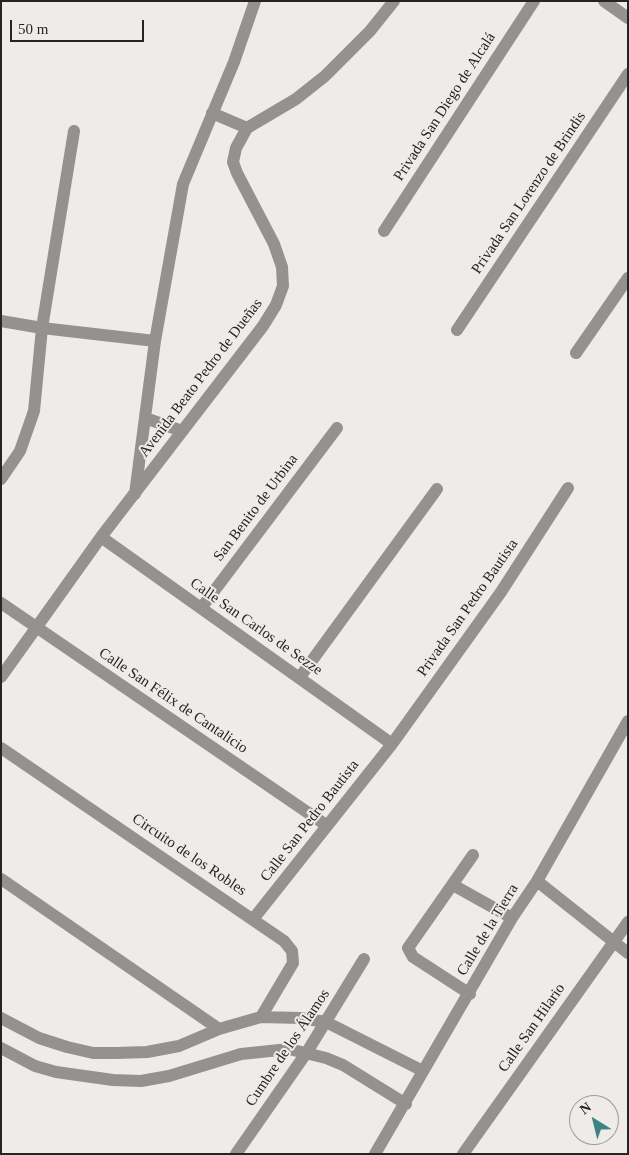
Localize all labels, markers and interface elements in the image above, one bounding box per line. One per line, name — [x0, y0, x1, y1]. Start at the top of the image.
scale bar — [12, 10, 146, 42]
text: 50 m — [18, 21, 48, 37]
street label: Privada San Diego de Alcalá — [390, 29, 500, 185]
street label: Privada San Lorenzo de Brindis — [468, 109, 590, 277]
street label: Avenida Beato Pedro de Dueñas — [135, 295, 267, 461]
street label: San Benito de Urbina — [210, 451, 302, 565]
street label: Privada San Pedro Bautista — [414, 536, 522, 680]
street label: Calle San Carlos de Sezze — [186, 574, 326, 680]
street label: Calle San Félix de Cantalicio — [95, 644, 251, 758]
street label: Calle San Pedro Bautista — [257, 757, 363, 885]
street label: Circuito de los Robles — [129, 810, 249, 900]
street label: Calle de la Tierra — [454, 881, 522, 979]
street label: Calle San Hilario — [495, 980, 569, 1076]
street label: Cumbre de los Álamos — [242, 986, 334, 1110]
north arrow — [569, 1095, 619, 1145]
text: N — [577, 1099, 594, 1117]

